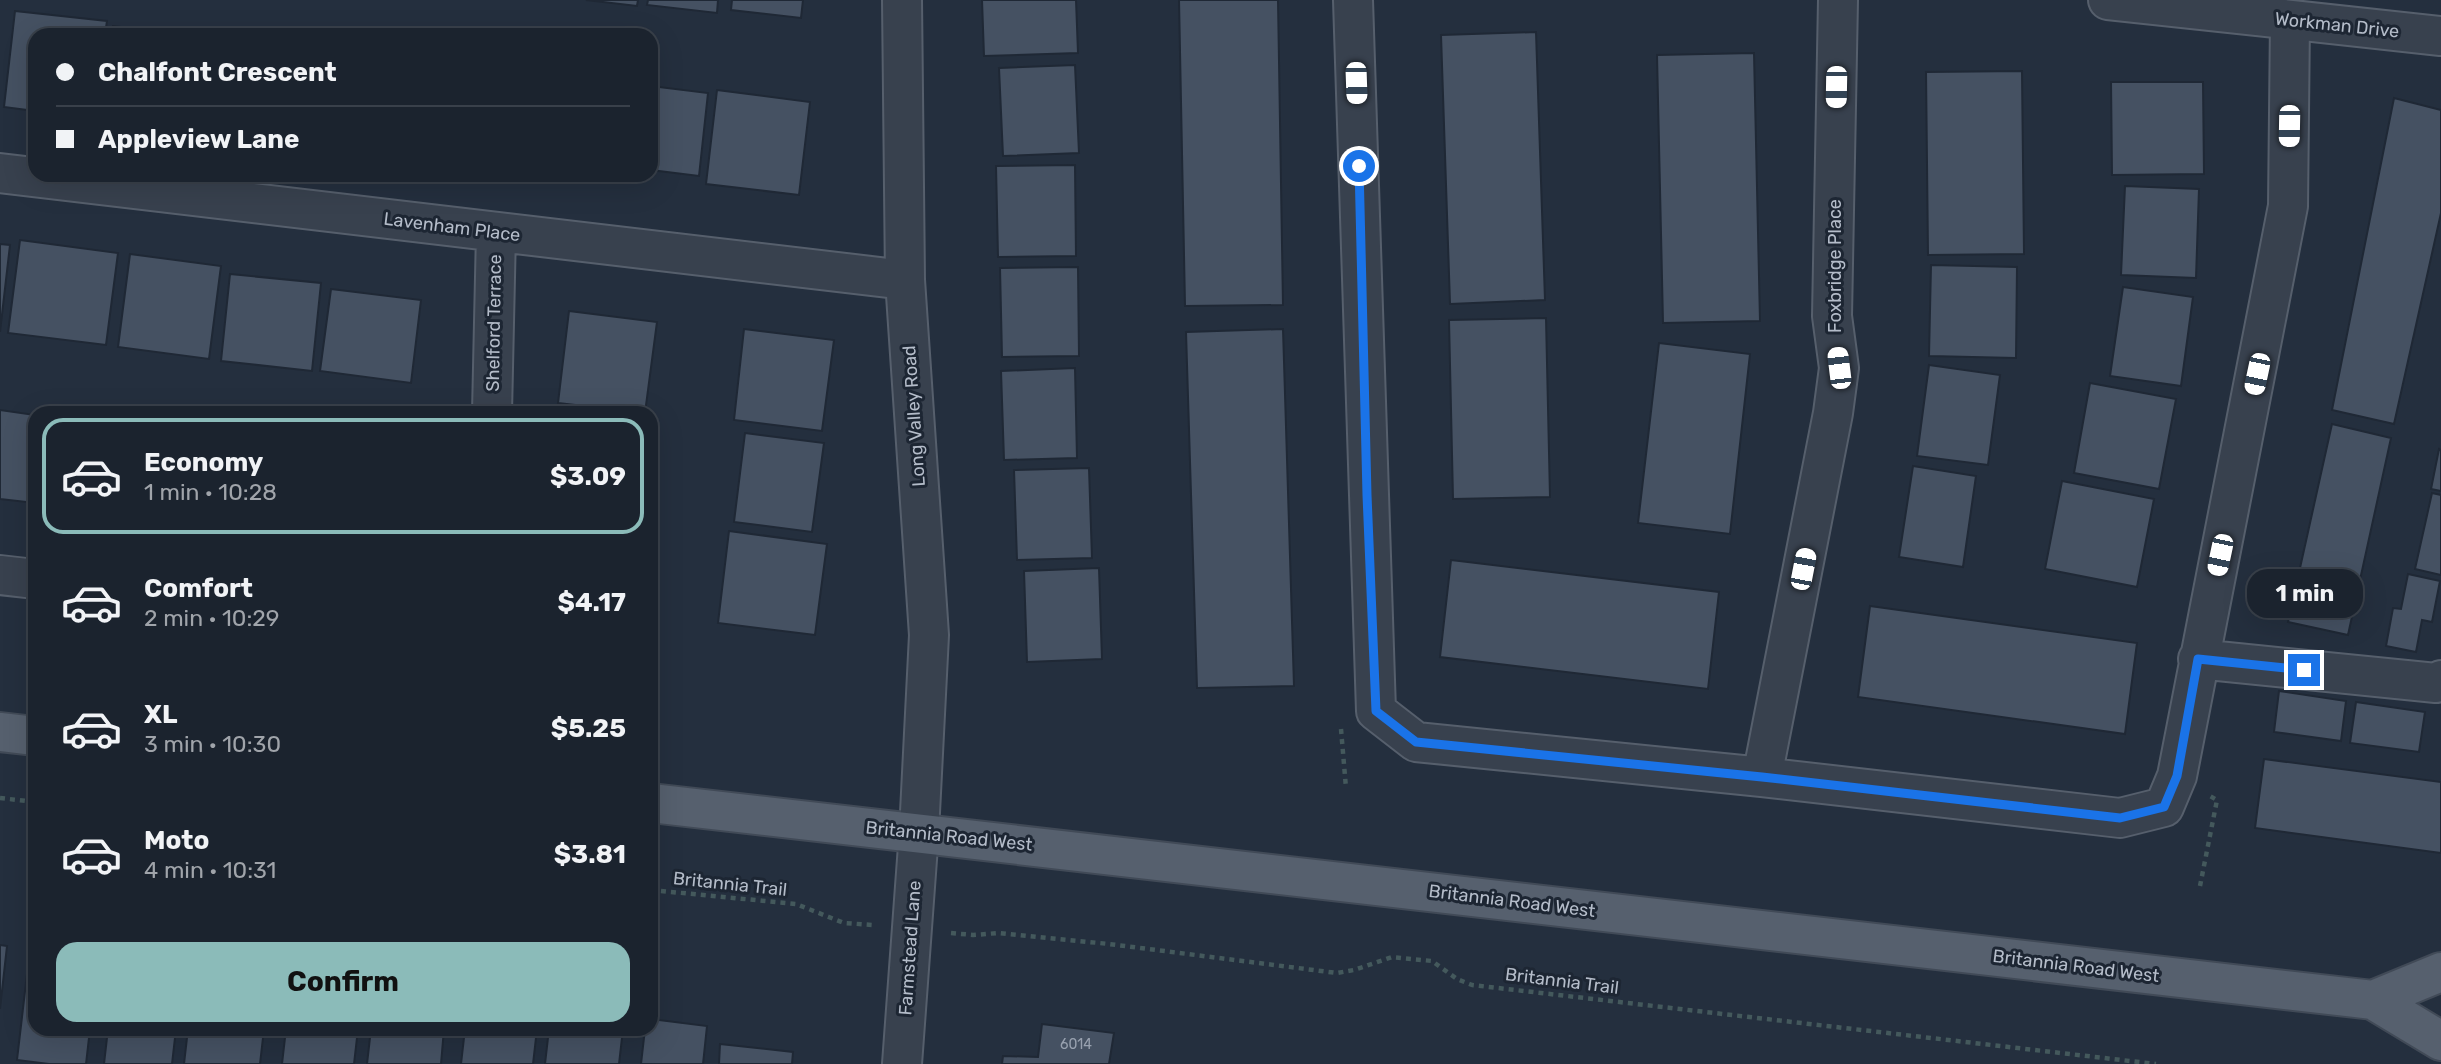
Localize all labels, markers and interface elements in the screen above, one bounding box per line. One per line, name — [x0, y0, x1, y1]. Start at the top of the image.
street label: Workman Drive — [2274, 8, 2400, 42]
text: Chalfont Crescent — [98, 57, 337, 88]
car — [1345, 62, 1368, 104]
car — [1826, 66, 1847, 108]
car — [2279, 105, 2300, 147]
text: Appleview Lane — [98, 124, 300, 155]
route start — [1343, 150, 1375, 182]
street label: Foxbridge Place — [1824, 199, 1846, 333]
street label: Lavenham Place — [382, 208, 522, 246]
street label: Shelford Terrace — [482, 254, 506, 392]
street label: Long Valley Road — [898, 345, 930, 487]
car — [1827, 346, 1852, 390]
car — [2243, 351, 2272, 397]
icon: car — [60, 445, 123, 508]
text: Economy — [144, 447, 263, 478]
text: $3.09 — [550, 461, 626, 492]
text: 1 min · 10:28 — [144, 478, 277, 506]
car — [2206, 532, 2235, 578]
car — [1789, 546, 1818, 592]
callout: 1 min — [2246, 568, 2362, 618]
icon: car — [60, 571, 123, 634]
text: Comfort — [144, 573, 253, 604]
text: 1 min — [2276, 579, 2334, 607]
text: $4.17 — [558, 587, 626, 618]
text: 2 min · 10:29 — [144, 604, 279, 632]
route end — [2288, 654, 2320, 686]
icon: car — [60, 697, 123, 760]
text: XL — [144, 699, 177, 730]
text: $5.25 — [551, 713, 626, 744]
text: 3 min · 10:30 — [144, 730, 281, 758]
street label: Britannia Road West — [864, 816, 1034, 856]
icon: car — [60, 823, 123, 886]
text: Moto — [144, 825, 209, 856]
text: $3.81 — [554, 839, 626, 870]
text: 4 min · 10:31 — [144, 856, 276, 884]
street label: Britannia Trail — [672, 867, 788, 901]
street label: Farmstead Lane — [894, 880, 926, 1016]
street label: Britannia Road West — [1427, 880, 1597, 922]
button: Confirm — [56, 942, 630, 1022]
street label: Britannia Road West — [1991, 945, 2161, 987]
street label: Britannia Trail — [1504, 963, 1620, 999]
house number: 6014 — [1060, 1036, 1092, 1053]

